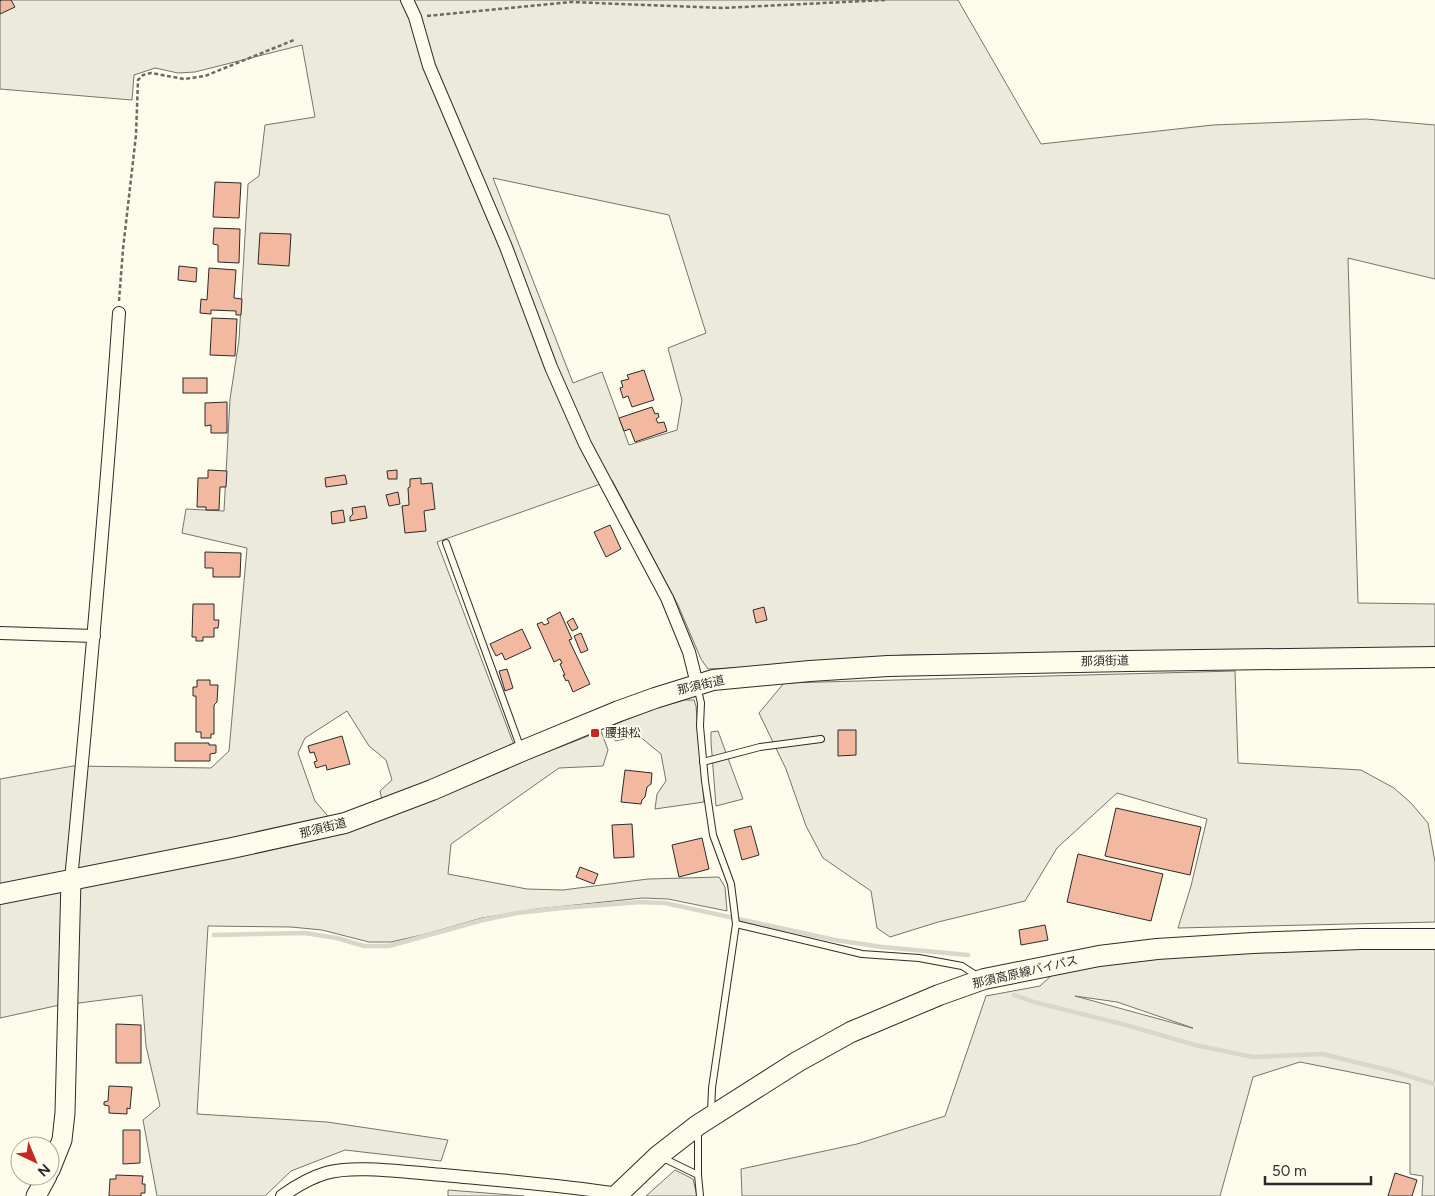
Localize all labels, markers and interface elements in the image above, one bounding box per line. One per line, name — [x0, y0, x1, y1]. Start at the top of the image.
street label: 那須街道 — [1081, 654, 1129, 668]
street label: 那須街道 — [676, 673, 726, 697]
place label: 腰掛松 — [605, 726, 641, 740]
marker: 腰掛松 — [589, 727, 601, 739]
street label: 那須街道 — [298, 815, 348, 841]
street label: 那須高原線バイパス — [971, 953, 1079, 991]
north arrow — [10, 1136, 60, 1186]
scale bar — [1265, 1154, 1371, 1186]
text: N — [34, 1160, 53, 1180]
text: 50 m — [1272, 1162, 1307, 1180]

